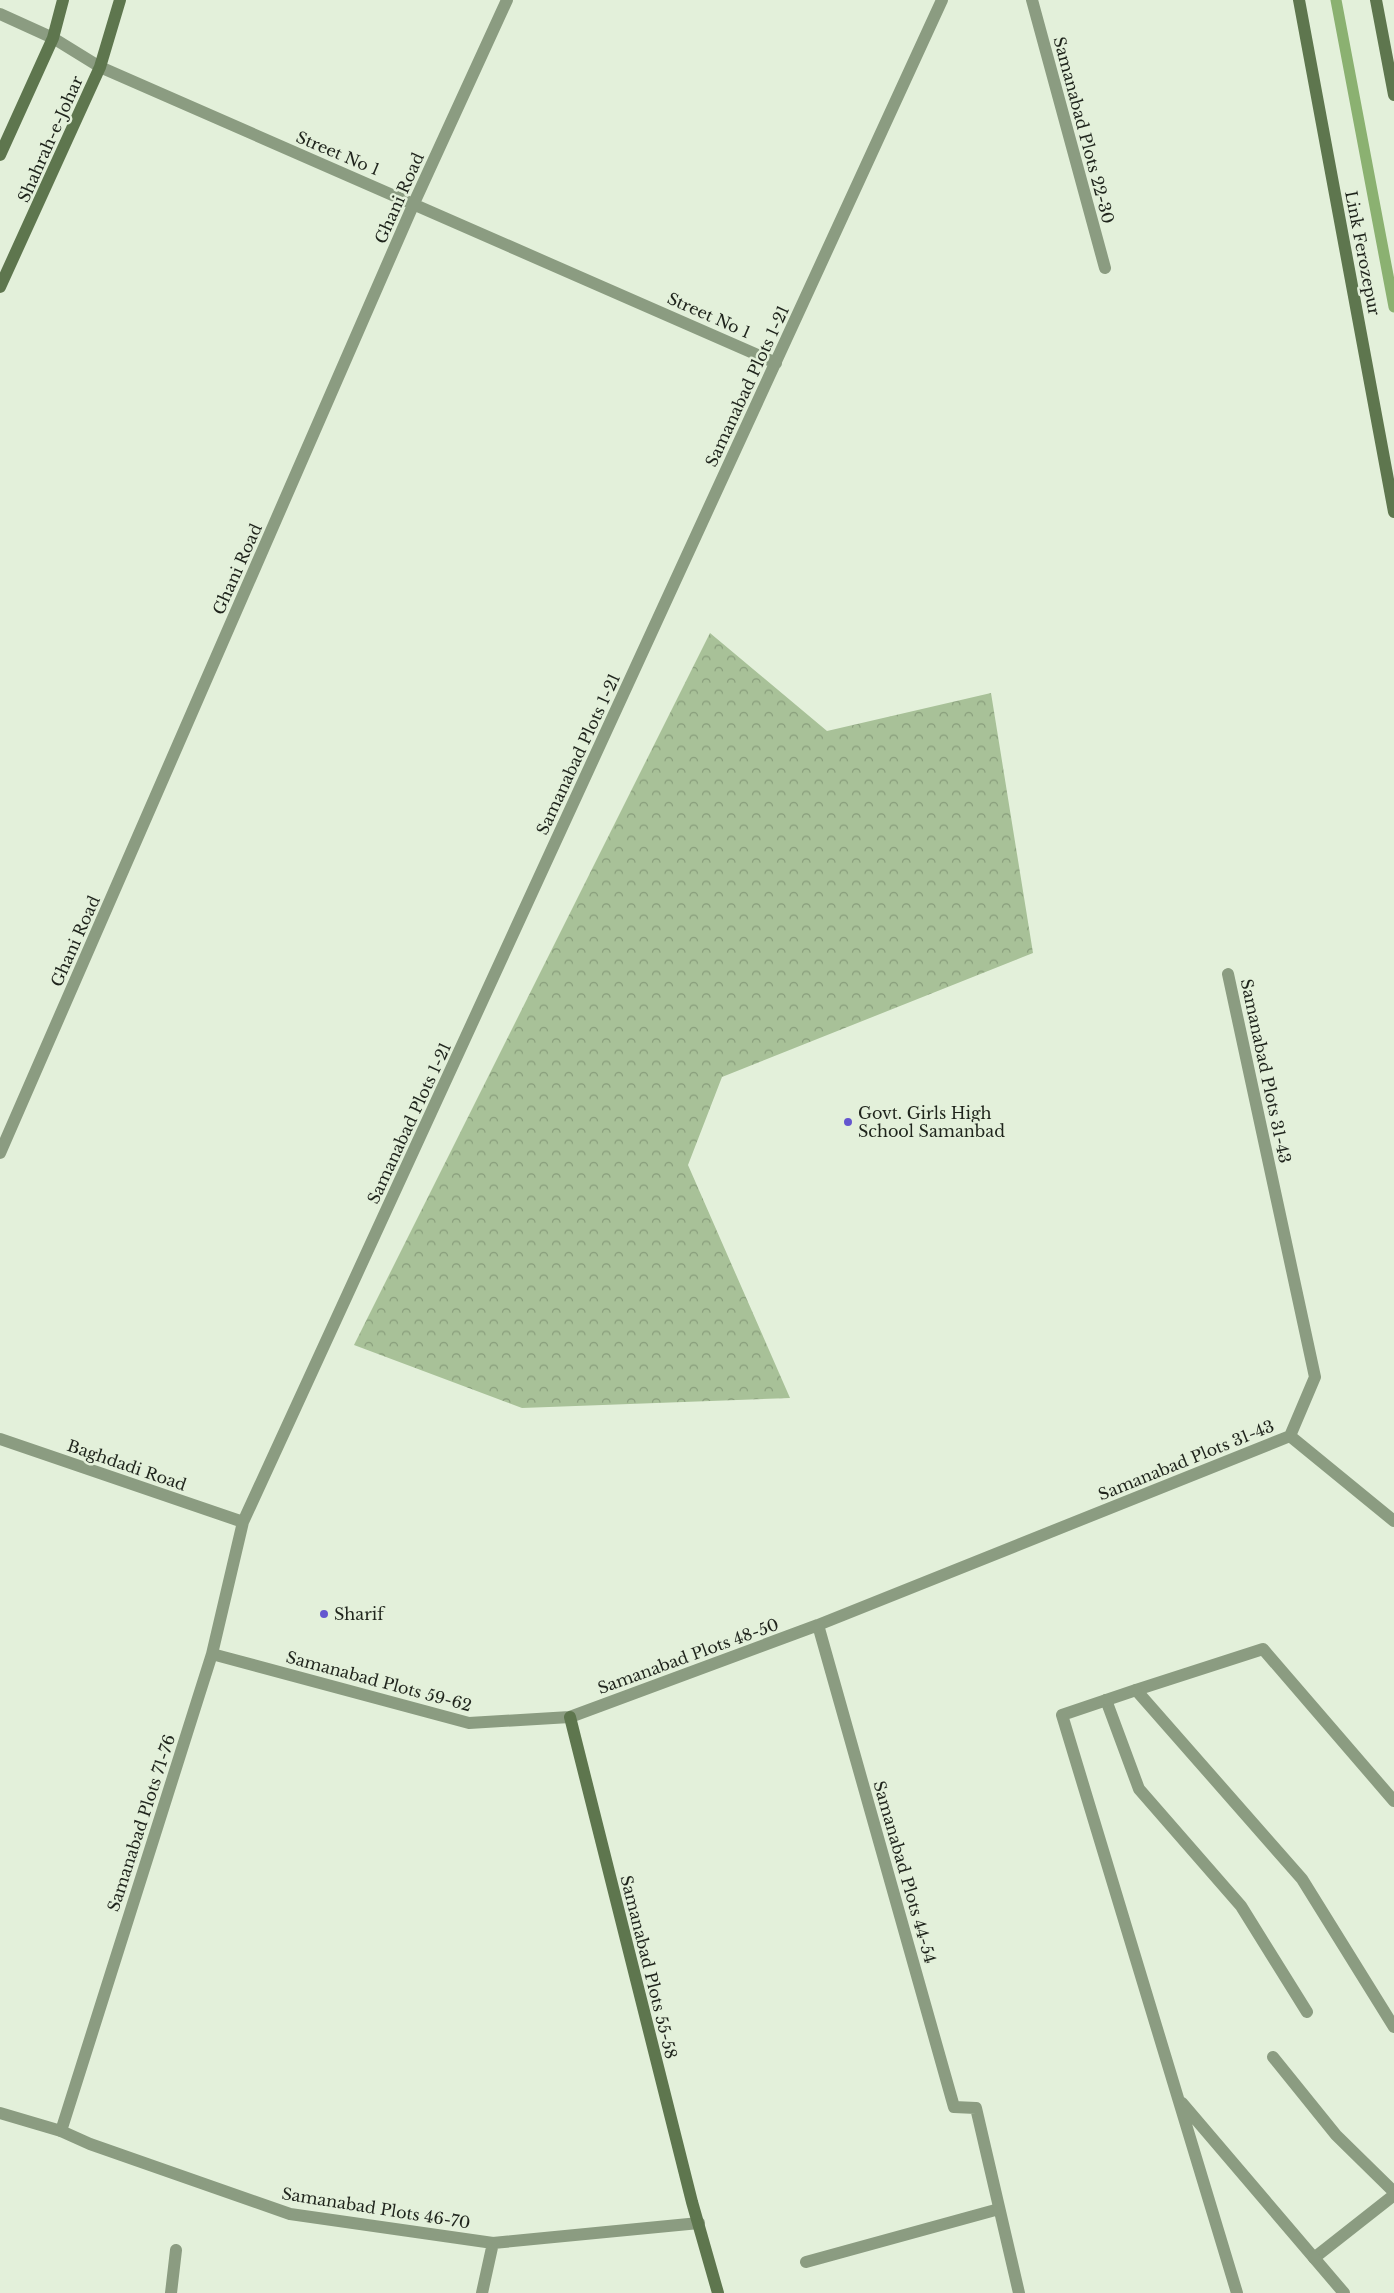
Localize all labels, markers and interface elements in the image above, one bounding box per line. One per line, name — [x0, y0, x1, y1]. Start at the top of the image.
street label: Samanabad Plots 22-30 — [1049, 34, 1119, 226]
street label: Shahrah-e-Johar — [13, 72, 87, 205]
street label: Street No 1 — [293, 126, 383, 180]
street label: Ghani Road — [370, 149, 428, 247]
street label: Link Ferozepur — [1341, 189, 1385, 317]
street label: Street No 1 — [664, 288, 754, 342]
street label: Samanabad Plots 1-21 — [701, 302, 793, 470]
street label: Ghani Road — [208, 520, 266, 618]
street label: Samanabad Plots 1-21 — [532, 670, 624, 838]
street label: Ghani Road — [46, 892, 104, 990]
street label: Samanabad Plots 31-43 — [1237, 977, 1295, 1165]
street label: Samanabad Plots 1-21 — [363, 1039, 455, 1207]
place label: Govt. Girls High School Samanbad — [858, 1103, 1005, 1141]
marker: Govt. Girls High School Samanbad — [842, 1116, 854, 1128]
street label: Samanabad Plots 31-43 — [1095, 1416, 1277, 1504]
street label: Baghdadi Road — [65, 1435, 189, 1495]
place label: Sharif — [334, 1604, 386, 1624]
marker: Sharif — [318, 1608, 330, 1620]
street label: Samanabad Plots 48-50 — [595, 1614, 781, 1698]
street label: Samanabad Plots 59-62 — [284, 1647, 474, 1715]
street label: Samanabad Plots 71-76 — [103, 1732, 179, 1914]
street label: Samanabad Plots 44-54 — [869, 1778, 941, 1966]
street label: Samanabad Plots 55-58 — [616, 1873, 682, 2061]
street label: Samanabad Plots 46-70 — [280, 2183, 472, 2233]

